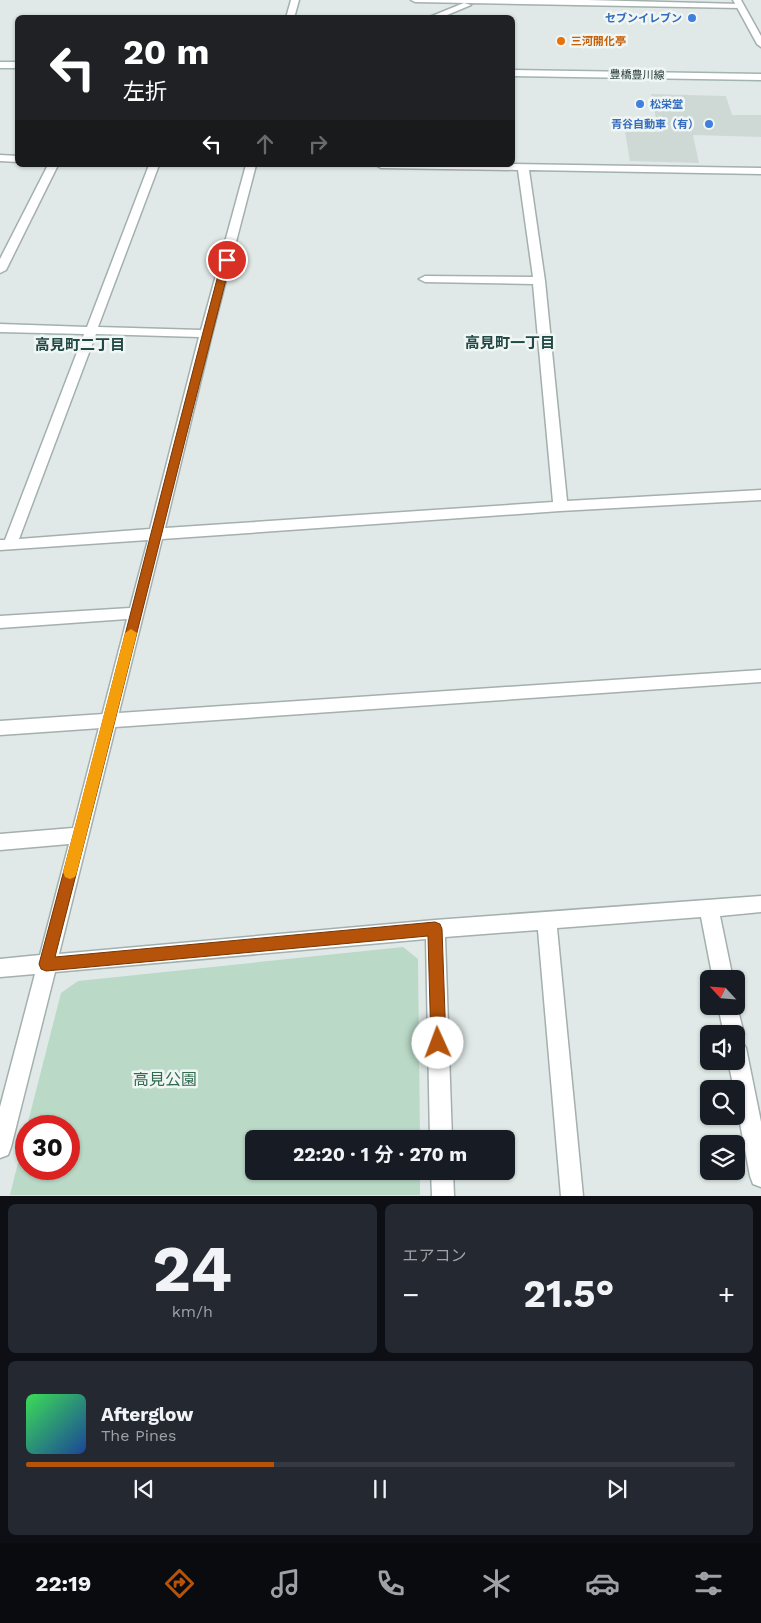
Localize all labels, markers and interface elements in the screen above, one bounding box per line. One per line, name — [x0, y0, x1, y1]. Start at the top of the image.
place label: セブンイレブン — [605, 12, 682, 25]
marker: セブンイレブン — [686, 12, 698, 24]
text: 20 m — [123, 31, 209, 73]
icon: left — [40, 35, 105, 100]
marker: 三河開化亭 — [555, 35, 567, 47]
place label: 三河開化亭 — [571, 35, 626, 48]
street label: 豊橋豊川線 — [609, 68, 665, 82]
text: 左折 — [123, 79, 167, 104]
marker: 松栄堂 — [634, 98, 646, 110]
place label: 松栄堂 — [650, 98, 683, 111]
place label: 青谷自動車（有） — [611, 118, 699, 131]
marker: 青谷自動車（有） — [703, 118, 715, 130]
icon: left — [198, 130, 226, 158]
icon: ahead — [251, 130, 279, 158]
icon: right — [304, 130, 332, 158]
pin — [206, 239, 248, 281]
icon: arrive — [213, 246, 241, 274]
district label: 高見町一丁目 — [465, 334, 555, 352]
district label: 高見町二丁目 — [35, 336, 125, 354]
north arrow — [700, 970, 745, 1015]
map controls — [700, 970, 745, 1180]
position arrow — [411, 1016, 463, 1068]
button: sound — [700, 1025, 745, 1070]
park label: 高見公園 — [133, 1070, 197, 1089]
button: search — [700, 1080, 745, 1125]
speed limit sign: 30 — [15, 1115, 80, 1180]
button: layers — [700, 1135, 745, 1180]
text: 22:20 · 1 分 · 270 m — [293, 1143, 467, 1166]
text: 24 — [152, 1231, 232, 1307]
text: エアコン — [403, 1246, 467, 1265]
text: 21.5° — [523, 1272, 614, 1316]
text: − — [403, 1278, 419, 1311]
text: + — [718, 1278, 735, 1311]
text: km/h — [172, 1302, 213, 1321]
text: Afterglow — [101, 1403, 193, 1426]
text: The Pines — [101, 1426, 177, 1445]
icon: previous — [130, 1475, 158, 1503]
icon: pause — [366, 1475, 394, 1503]
icon: next — [603, 1475, 631, 1503]
icon: directions — [162, 1566, 197, 1601]
icon: music — [268, 1566, 303, 1601]
icon: phone — [373, 1566, 408, 1601]
icon: climate — [479, 1566, 514, 1601]
icon: car — [585, 1566, 620, 1601]
icon: filters — [691, 1566, 726, 1601]
text: 22:19 — [35, 1571, 91, 1596]

